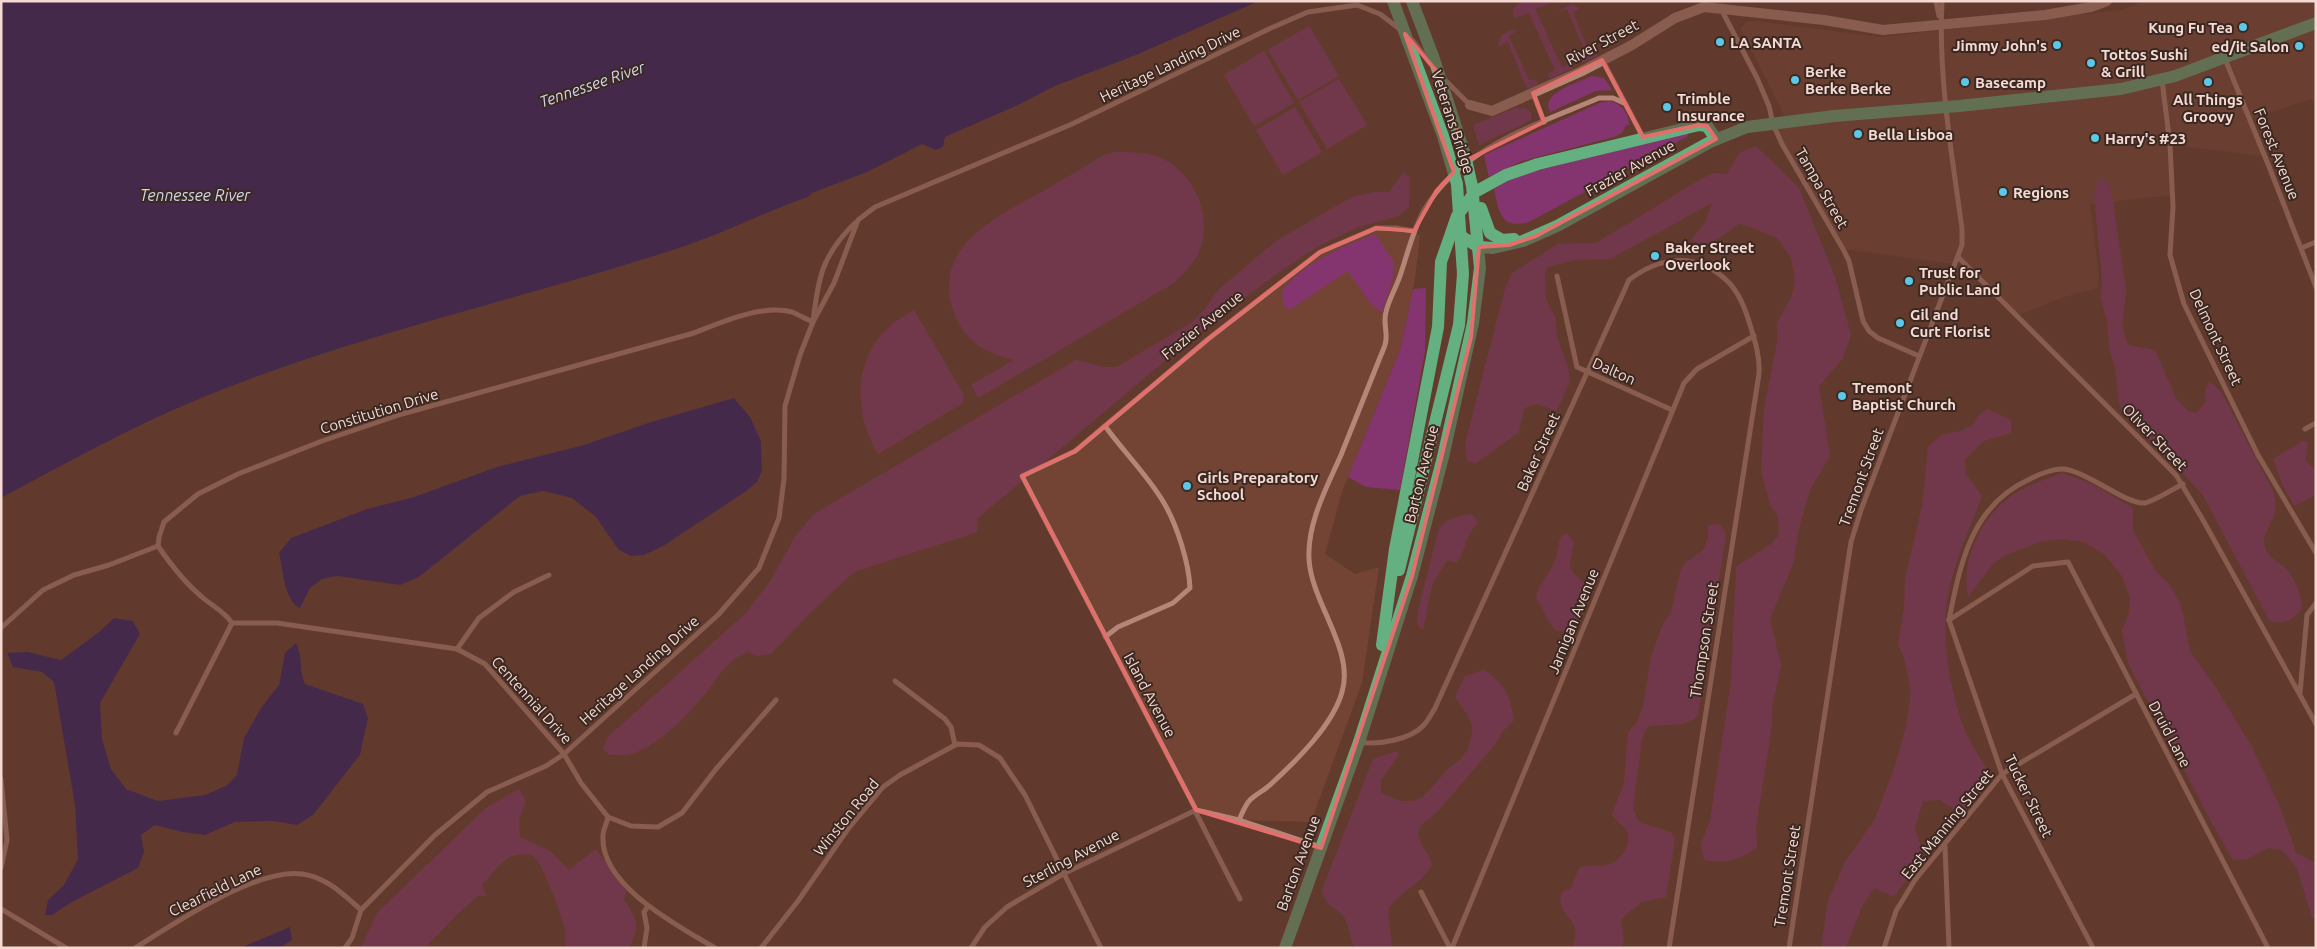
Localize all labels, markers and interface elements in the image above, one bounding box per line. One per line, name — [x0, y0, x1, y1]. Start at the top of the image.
street label: River Street — [1563, 16, 1641, 68]
place label: Kung Fu Tea — [2148, 19, 2233, 36]
marker: Kung Fu Tea — [2237, 21, 2249, 33]
street label: Heritage Landing Drive — [1097, 23, 1243, 105]
place label: LA SANTA — [1730, 34, 1802, 51]
marker: LA SANTA — [1714, 36, 1726, 48]
place label: Jimmy John's — [1953, 37, 2047, 54]
place label: ed/it Salon — [2212, 38, 2289, 55]
marker: Jimmy John's — [2051, 39, 2063, 51]
marker: ed/it Salon — [2293, 40, 2305, 52]
place label: Tottos Sushi & Grill — [2101, 46, 2188, 80]
water label: Tennessee River — [537, 57, 648, 110]
marker: Tottos Sushi & Grill — [2085, 57, 2097, 69]
place label: Berke Berke Berke — [1805, 63, 1891, 97]
street label: Veterans Bridge — [1428, 68, 1478, 176]
marker: Berke Berke Berke — [1789, 74, 1801, 86]
place label: Basecamp — [1975, 74, 2046, 91]
marker: Basecamp — [1959, 76, 1971, 88]
marker: All Things Groovy — [2202, 76, 2214, 88]
place label: Trimble Insurance — [1677, 90, 1745, 124]
place label: All Things Groovy — [2173, 91, 2243, 125]
marker: Trimble Insurance — [1661, 101, 1673, 113]
street label: Forest Avenue — [2251, 106, 2303, 202]
place label: Bella Lisboa — [1868, 126, 1953, 143]
marker: Bella Lisboa — [1852, 128, 1864, 140]
place label: Harry's #23 — [2105, 130, 2186, 147]
marker: Harry's #23 — [2089, 132, 2101, 144]
street label: Frazier Avenue — [1582, 136, 1678, 200]
street label: Tampa Street — [1792, 145, 1852, 231]
place label: Regions — [2013, 184, 2069, 201]
water label: Tennessee River — [140, 186, 251, 204]
marker: Regions — [1997, 186, 2009, 198]
place label: Baker Street Overlook — [1665, 239, 1755, 273]
marker: Baker Street Overlook — [1649, 250, 1661, 262]
place label: Trust for Public Land — [1919, 264, 2000, 298]
marker: Trust for Public Land — [1903, 275, 1915, 287]
street label: Delmont Street — [2186, 286, 2246, 388]
street label: Frazier Avenue — [1158, 287, 1246, 363]
place label: Gil and Curt Florist — [1910, 306, 1991, 340]
marker: Gil and Curt Florist — [1894, 317, 1906, 329]
street label: Dalton — [1590, 354, 1638, 388]
place label: Tremont Baptist Church — [1852, 379, 1956, 413]
street label: Constitution Drive — [318, 385, 440, 437]
marker: Tremont Baptist Church — [1836, 390, 1848, 402]
street label: Oliver Street — [2119, 400, 2191, 474]
street label: Baker Street — [1513, 410, 1563, 494]
street label: Barton Avenue — [1401, 423, 1441, 525]
street label: Tremont Street — [1835, 425, 1887, 528]
place label: Girls Preparatory School — [1197, 469, 1318, 503]
marker: Girls Preparatory School — [1181, 480, 1193, 492]
street label: Jarnigan Avenue — [1544, 566, 1602, 676]
street label: Thompson Street — [1686, 581, 1722, 699]
street label: Heritage Landing Drive — [576, 612, 702, 728]
street label: Island Avenue — [1121, 650, 1179, 740]
street label: Centennial Drive — [488, 653, 576, 747]
street label: Druid Lane — [2145, 698, 2195, 770]
street label: Tucker Street — [2002, 752, 2056, 840]
street label: East Manning Street — [1898, 766, 1996, 882]
street label: Winston Road — [810, 775, 882, 859]
street label: Barton Avenue — [1273, 813, 1323, 913]
street label: Tremont Street — [1771, 824, 1803, 928]
street label: Sterling Avenue — [1020, 826, 1122, 890]
street label: Clearfield Lane — [166, 860, 264, 920]

